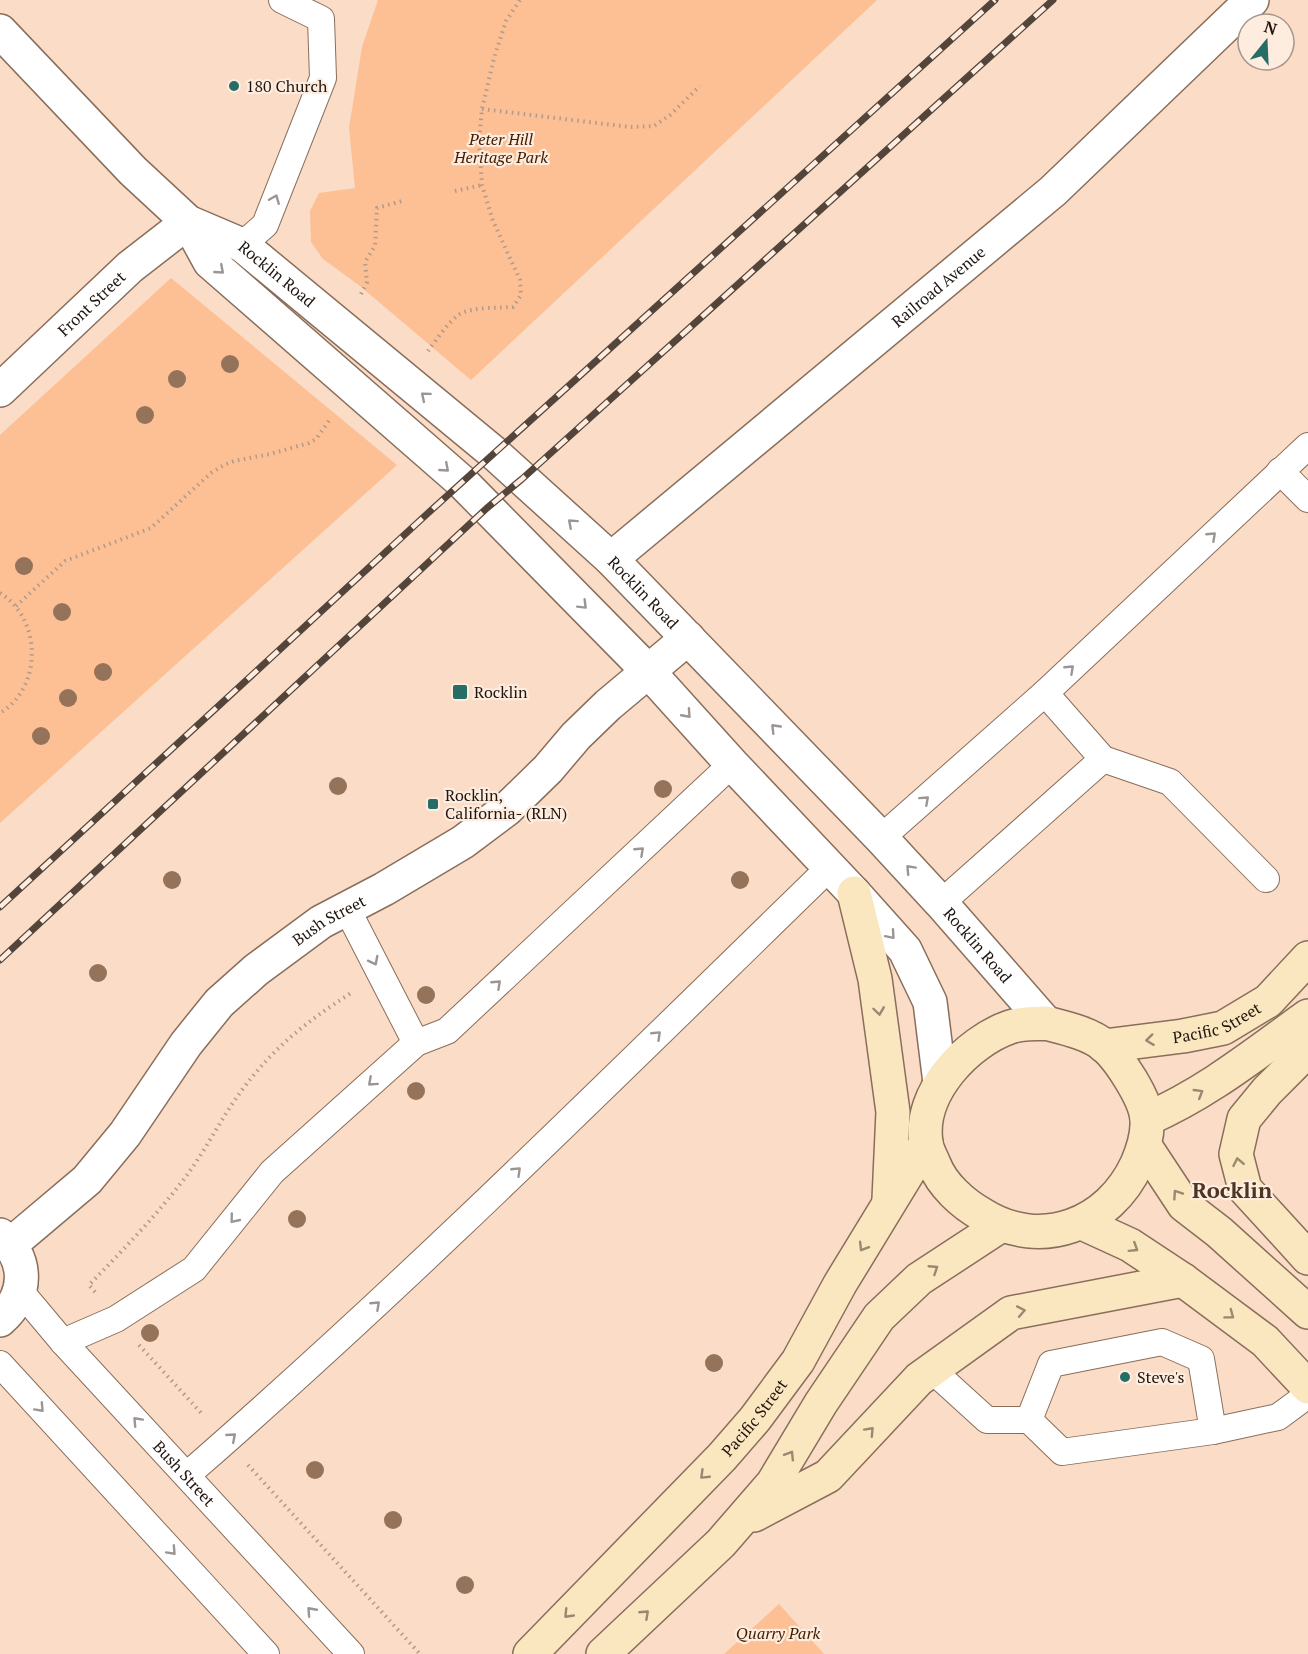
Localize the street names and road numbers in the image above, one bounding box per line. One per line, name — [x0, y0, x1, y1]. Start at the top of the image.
street label: Rocklin Road — [234, 236, 320, 312]
street label: Railroad Avenue — [887, 241, 990, 332]
street label: Front Street — [53, 266, 130, 341]
street label: Rocklin Road — [603, 551, 684, 634]
street label: Bush Street — [288, 890, 369, 951]
street label: Rocklin Road — [939, 903, 1017, 987]
street label: Pacific Street — [1171, 997, 1265, 1048]
street label: Pacific Street — [716, 1374, 792, 1461]
street label: Bush Street — [148, 1436, 220, 1511]

